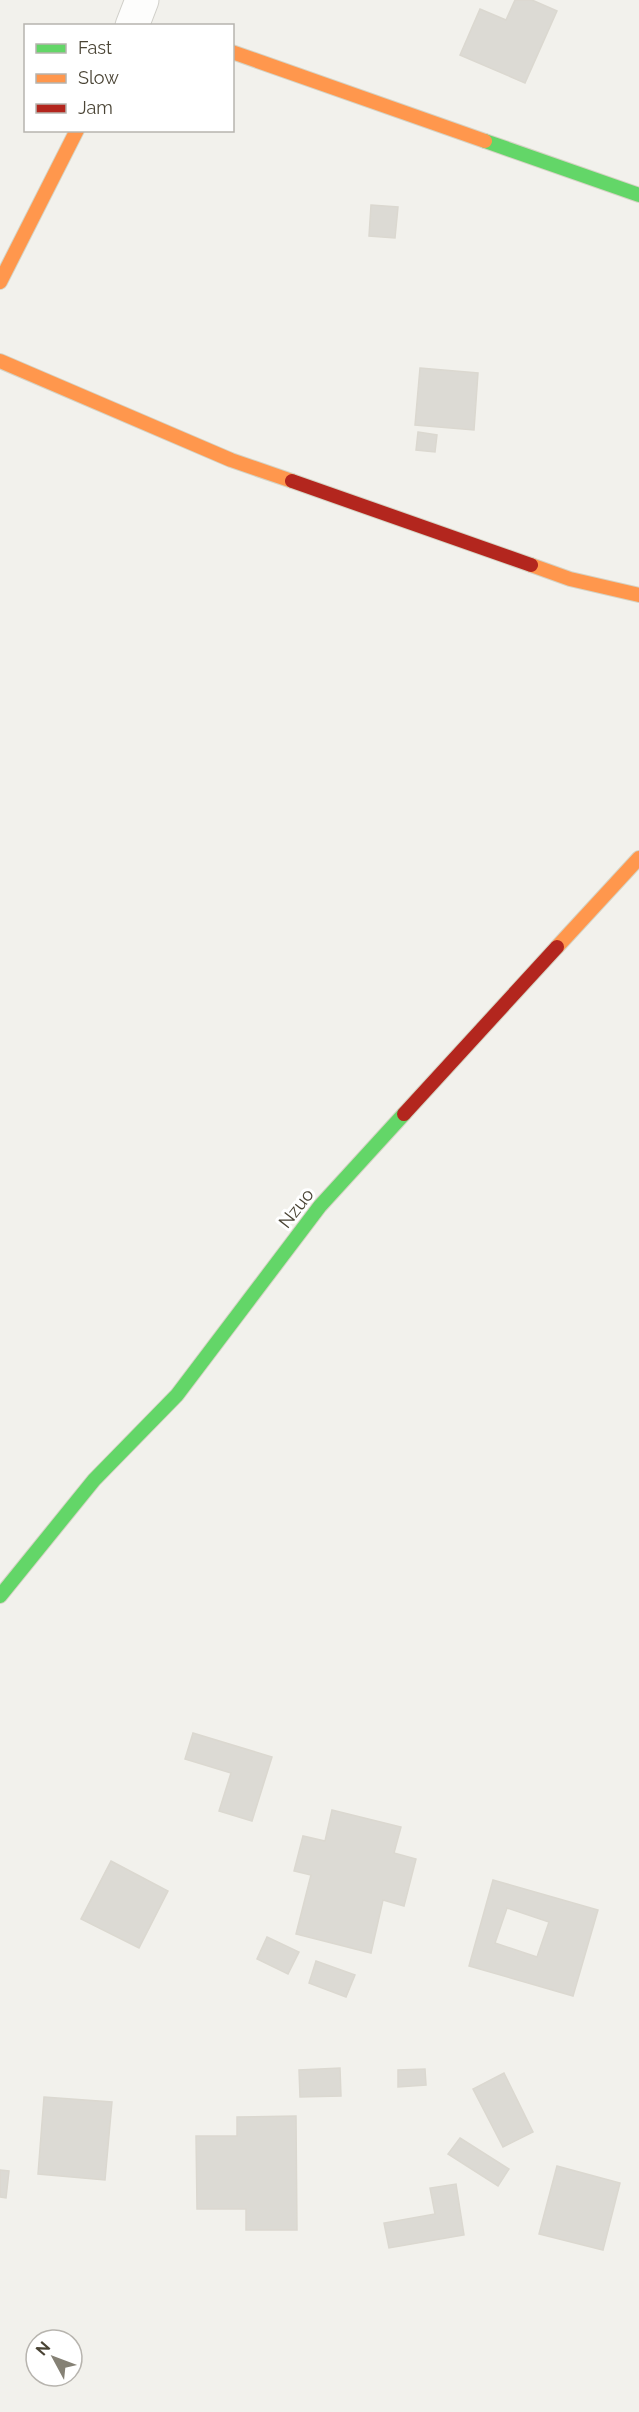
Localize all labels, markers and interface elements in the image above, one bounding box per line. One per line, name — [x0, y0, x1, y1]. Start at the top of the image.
legend — [24, 24, 234, 132]
text: Fast — [78, 37, 112, 58]
text: Slow — [78, 67, 119, 88]
text: Jam — [78, 97, 113, 118]
street label: Nzuo — [274, 1184, 318, 1232]
north arrow — [24, 2328, 84, 2388]
text: N — [32, 2338, 54, 2359]

